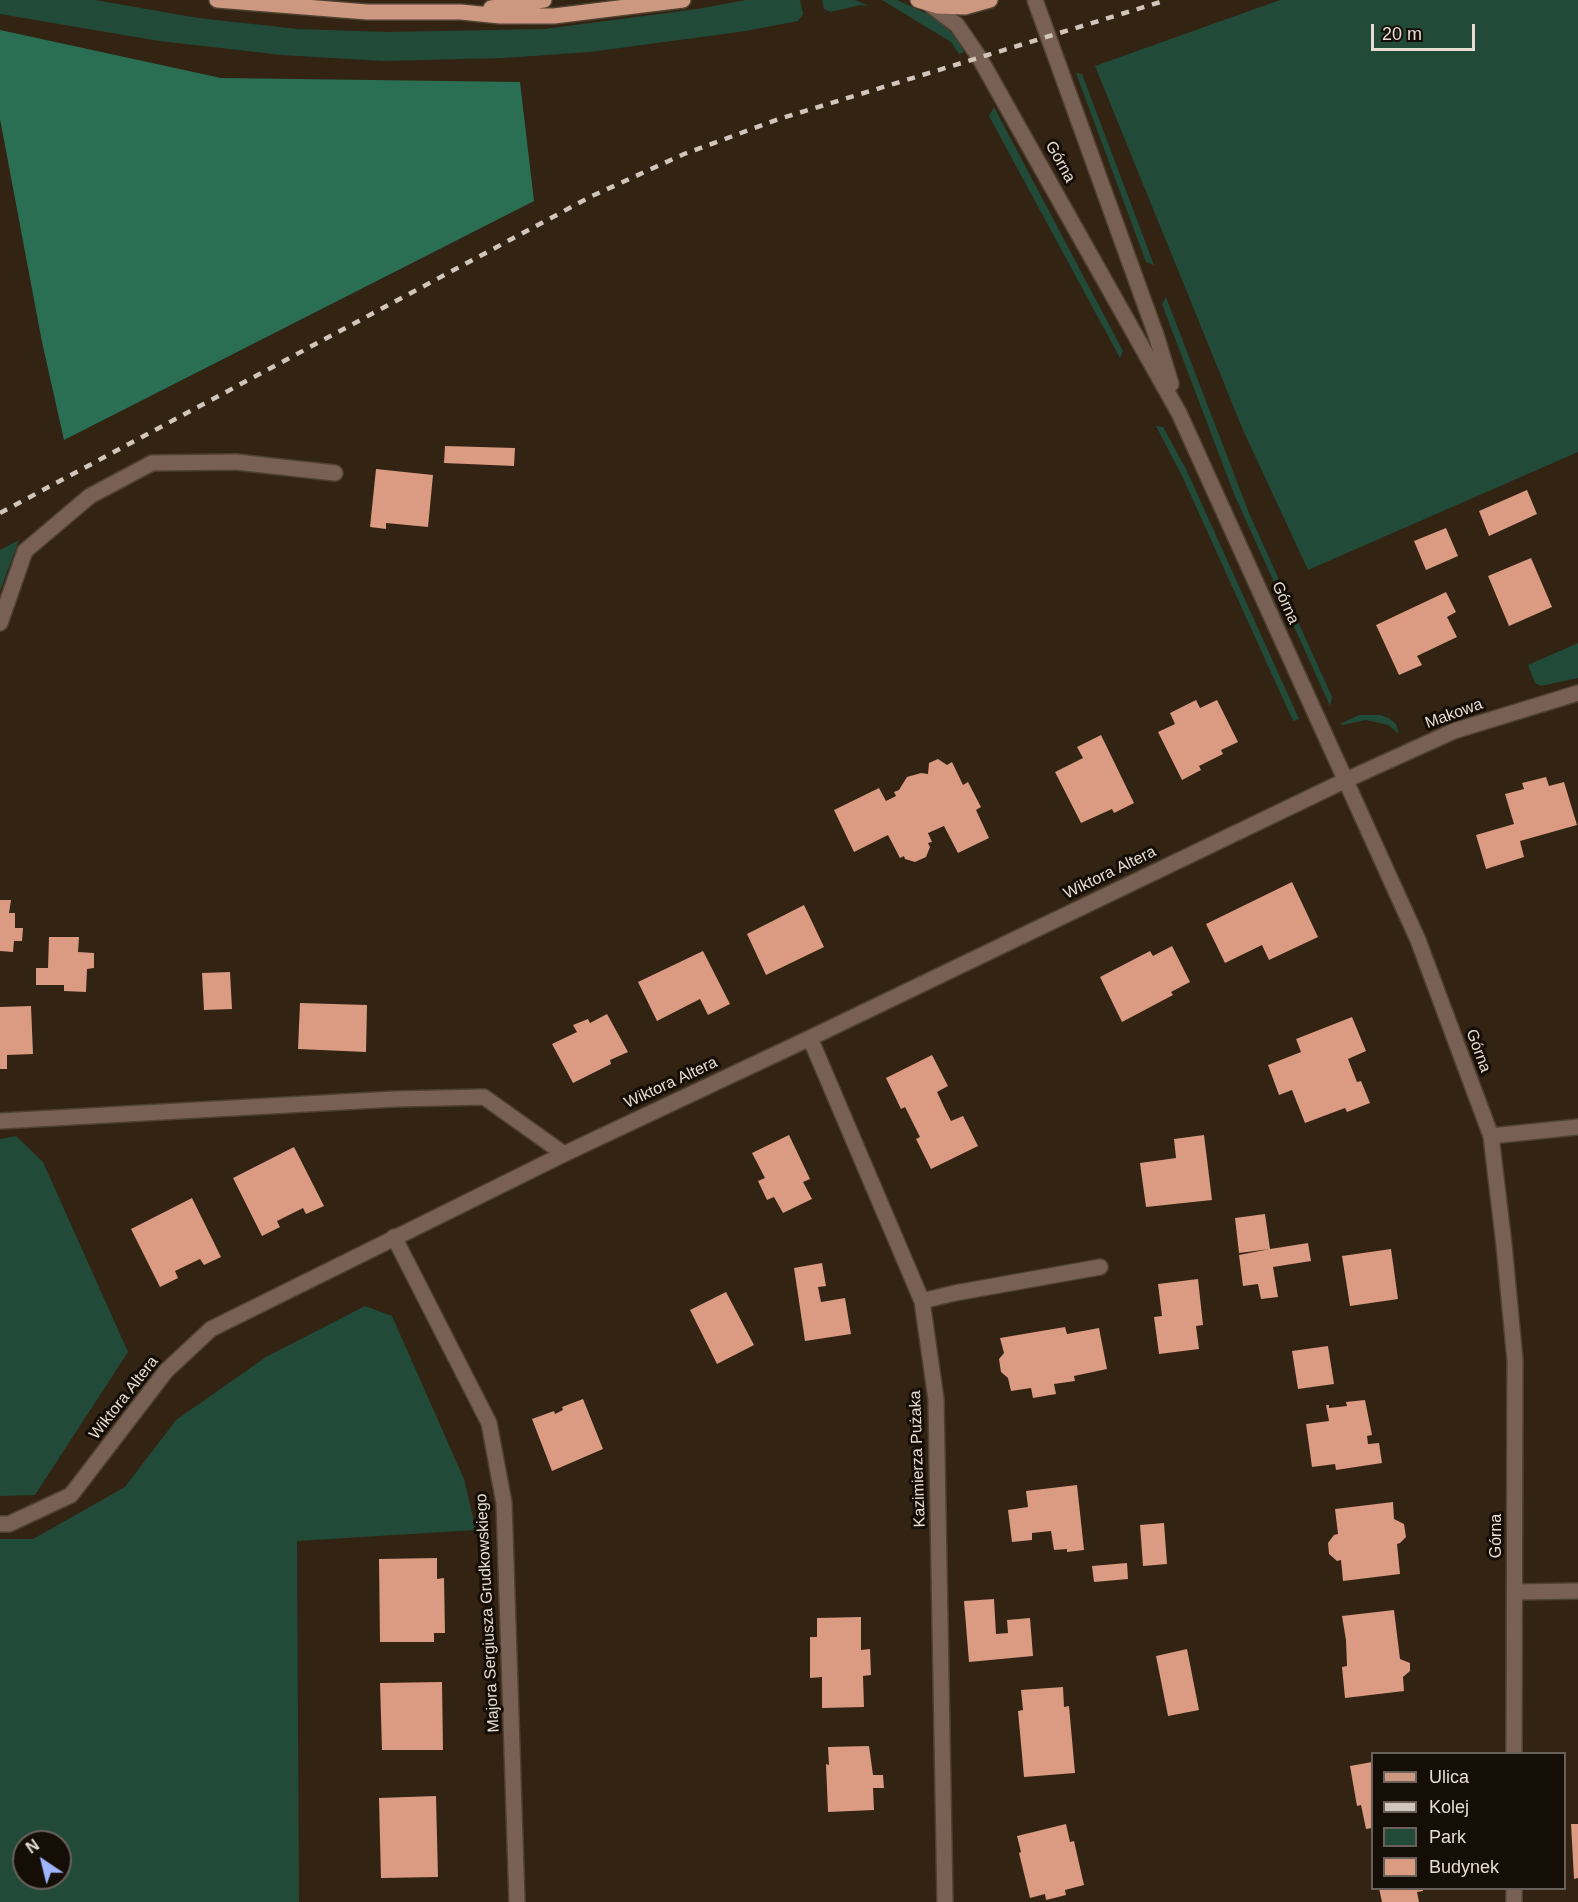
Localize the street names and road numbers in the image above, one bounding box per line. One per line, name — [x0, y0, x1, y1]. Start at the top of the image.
street label: Górna — [1041, 138, 1079, 186]
street label: Górna — [1267, 579, 1303, 627]
street label: Makowa — [1423, 695, 1485, 733]
street label: Wiktora Altera — [1061, 842, 1159, 904]
street label: Górna — [1461, 1027, 1495, 1075]
street label: Wiktora Altera — [621, 1053, 721, 1113]
street label: Wiktora Altera — [86, 1353, 162, 1443]
street label: Kazimierza Pużaka — [906, 1390, 930, 1528]
street label: Majora Sergiusza Grudkowskiego — [472, 1493, 504, 1733]
street label: Górna — [1487, 1514, 1507, 1558]

